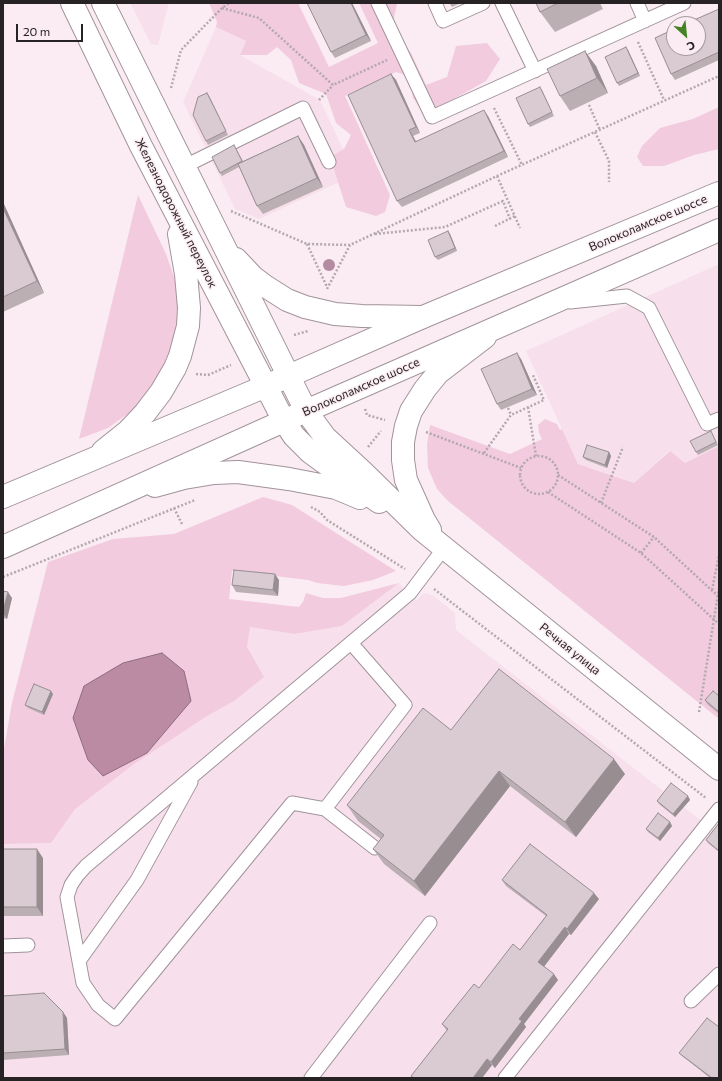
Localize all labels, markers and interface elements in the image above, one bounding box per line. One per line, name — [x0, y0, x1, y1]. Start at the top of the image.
scale bar — [18, 16, 85, 42]
north arrow — [666, 16, 706, 56]
text: 20 m — [23, 24, 50, 38]
text: С — [685, 39, 698, 54]
street label: Железнодорожный переулок — [132, 136, 220, 290]
street label: Волоколамское шоссе — [587, 192, 709, 254]
street label: Волоколамское шоссе — [300, 355, 422, 419]
street label: Речная улица — [537, 620, 603, 678]

